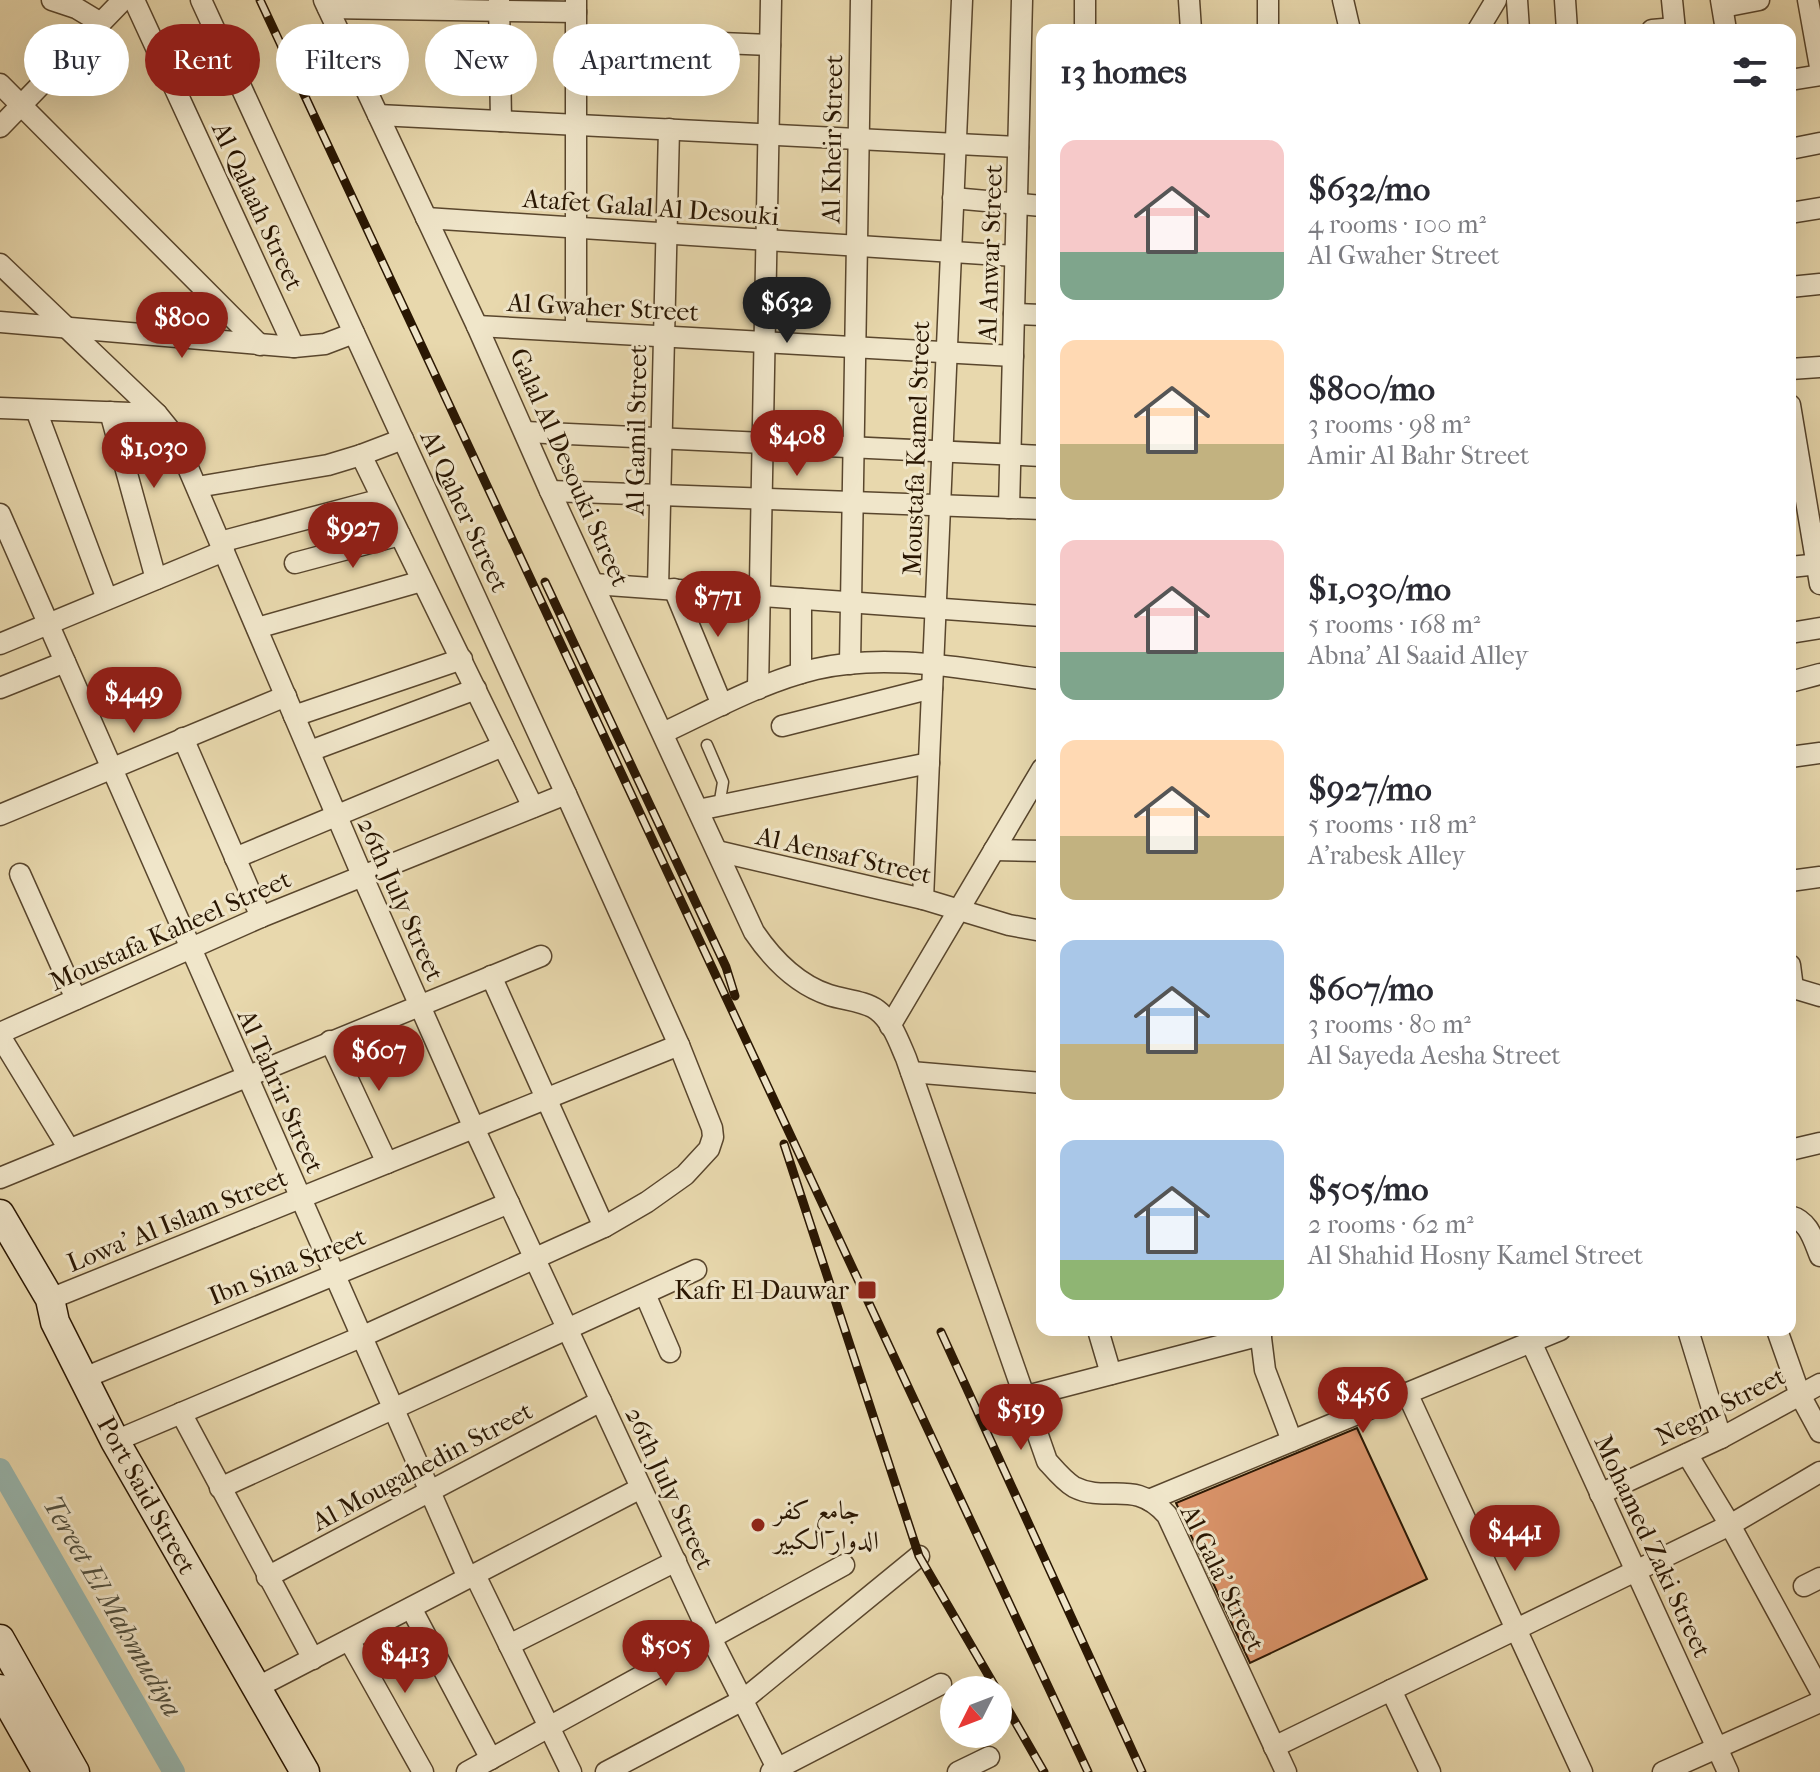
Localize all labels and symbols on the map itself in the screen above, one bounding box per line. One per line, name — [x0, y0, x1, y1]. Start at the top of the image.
street label: Al Kheir Street — [816, 54, 849, 225]
street label: Al Qalaah Street — [205, 116, 310, 296]
street label: Al Anwar Street — [972, 163, 1009, 343]
street label: Atafet Galal Al Desouki — [521, 183, 781, 232]
pin: $632 — [740, 277, 834, 345]
street label: Al Gwaher Street — [505, 287, 700, 328]
pin: $800 — [135, 292, 229, 360]
street label: Moustafa Kamel Street — [897, 319, 936, 576]
street label: Galal Al Desouki Street — [503, 343, 636, 592]
street label: Al Gamil Street — [619, 344, 654, 517]
pin: $408 — [750, 410, 844, 478]
pin: $1,030 — [89, 422, 219, 490]
street label: Al Qaher Street — [413, 425, 516, 597]
pin: $927 — [306, 502, 400, 570]
pin: $771 — [671, 571, 765, 639]
pin: $449 — [87, 667, 181, 735]
street label: 26th July Street — [351, 813, 451, 986]
street label: Al Aensaf Street — [752, 820, 935, 891]
street label: Moustafa Kaheel Street — [45, 863, 296, 998]
street label: Al Tahrir Street — [230, 1004, 331, 1178]
pin: $607 — [332, 1025, 426, 1093]
street label: Lowa' Al Islam Street — [63, 1162, 293, 1279]
street label: Ibn Sina Street — [204, 1221, 371, 1312]
place label: Kafr El-Dauwar — [674, 1275, 849, 1306]
marker: Kafr El-Dauwar — [856, 1279, 878, 1301]
street label: Negm Street — [1650, 1360, 1791, 1452]
pin: $456 — [1316, 1367, 1410, 1435]
pin: $519 — [974, 1384, 1068, 1452]
street label: Al Mougahedin Street — [306, 1395, 538, 1538]
street label: 26th July Street — [618, 1402, 721, 1575]
street label: Port Said Street — [90, 1411, 203, 1580]
street label: Mohamed Zaki Street — [1587, 1430, 1718, 1663]
water label: Tereet El Mahmudiya — [36, 1490, 189, 1723]
place label: جامع كفر الدوار الكبير — [771, 1495, 879, 1556]
street label: Al Gala' Street — [1173, 1499, 1272, 1657]
pin: $441 — [1468, 1505, 1562, 1573]
marker: جامع كفر الدوار الكبير — [749, 1516, 767, 1534]
pin: $505 — [619, 1620, 713, 1688]
pin: $413 — [358, 1627, 452, 1695]
north arrow — [940, 1676, 1012, 1748]

